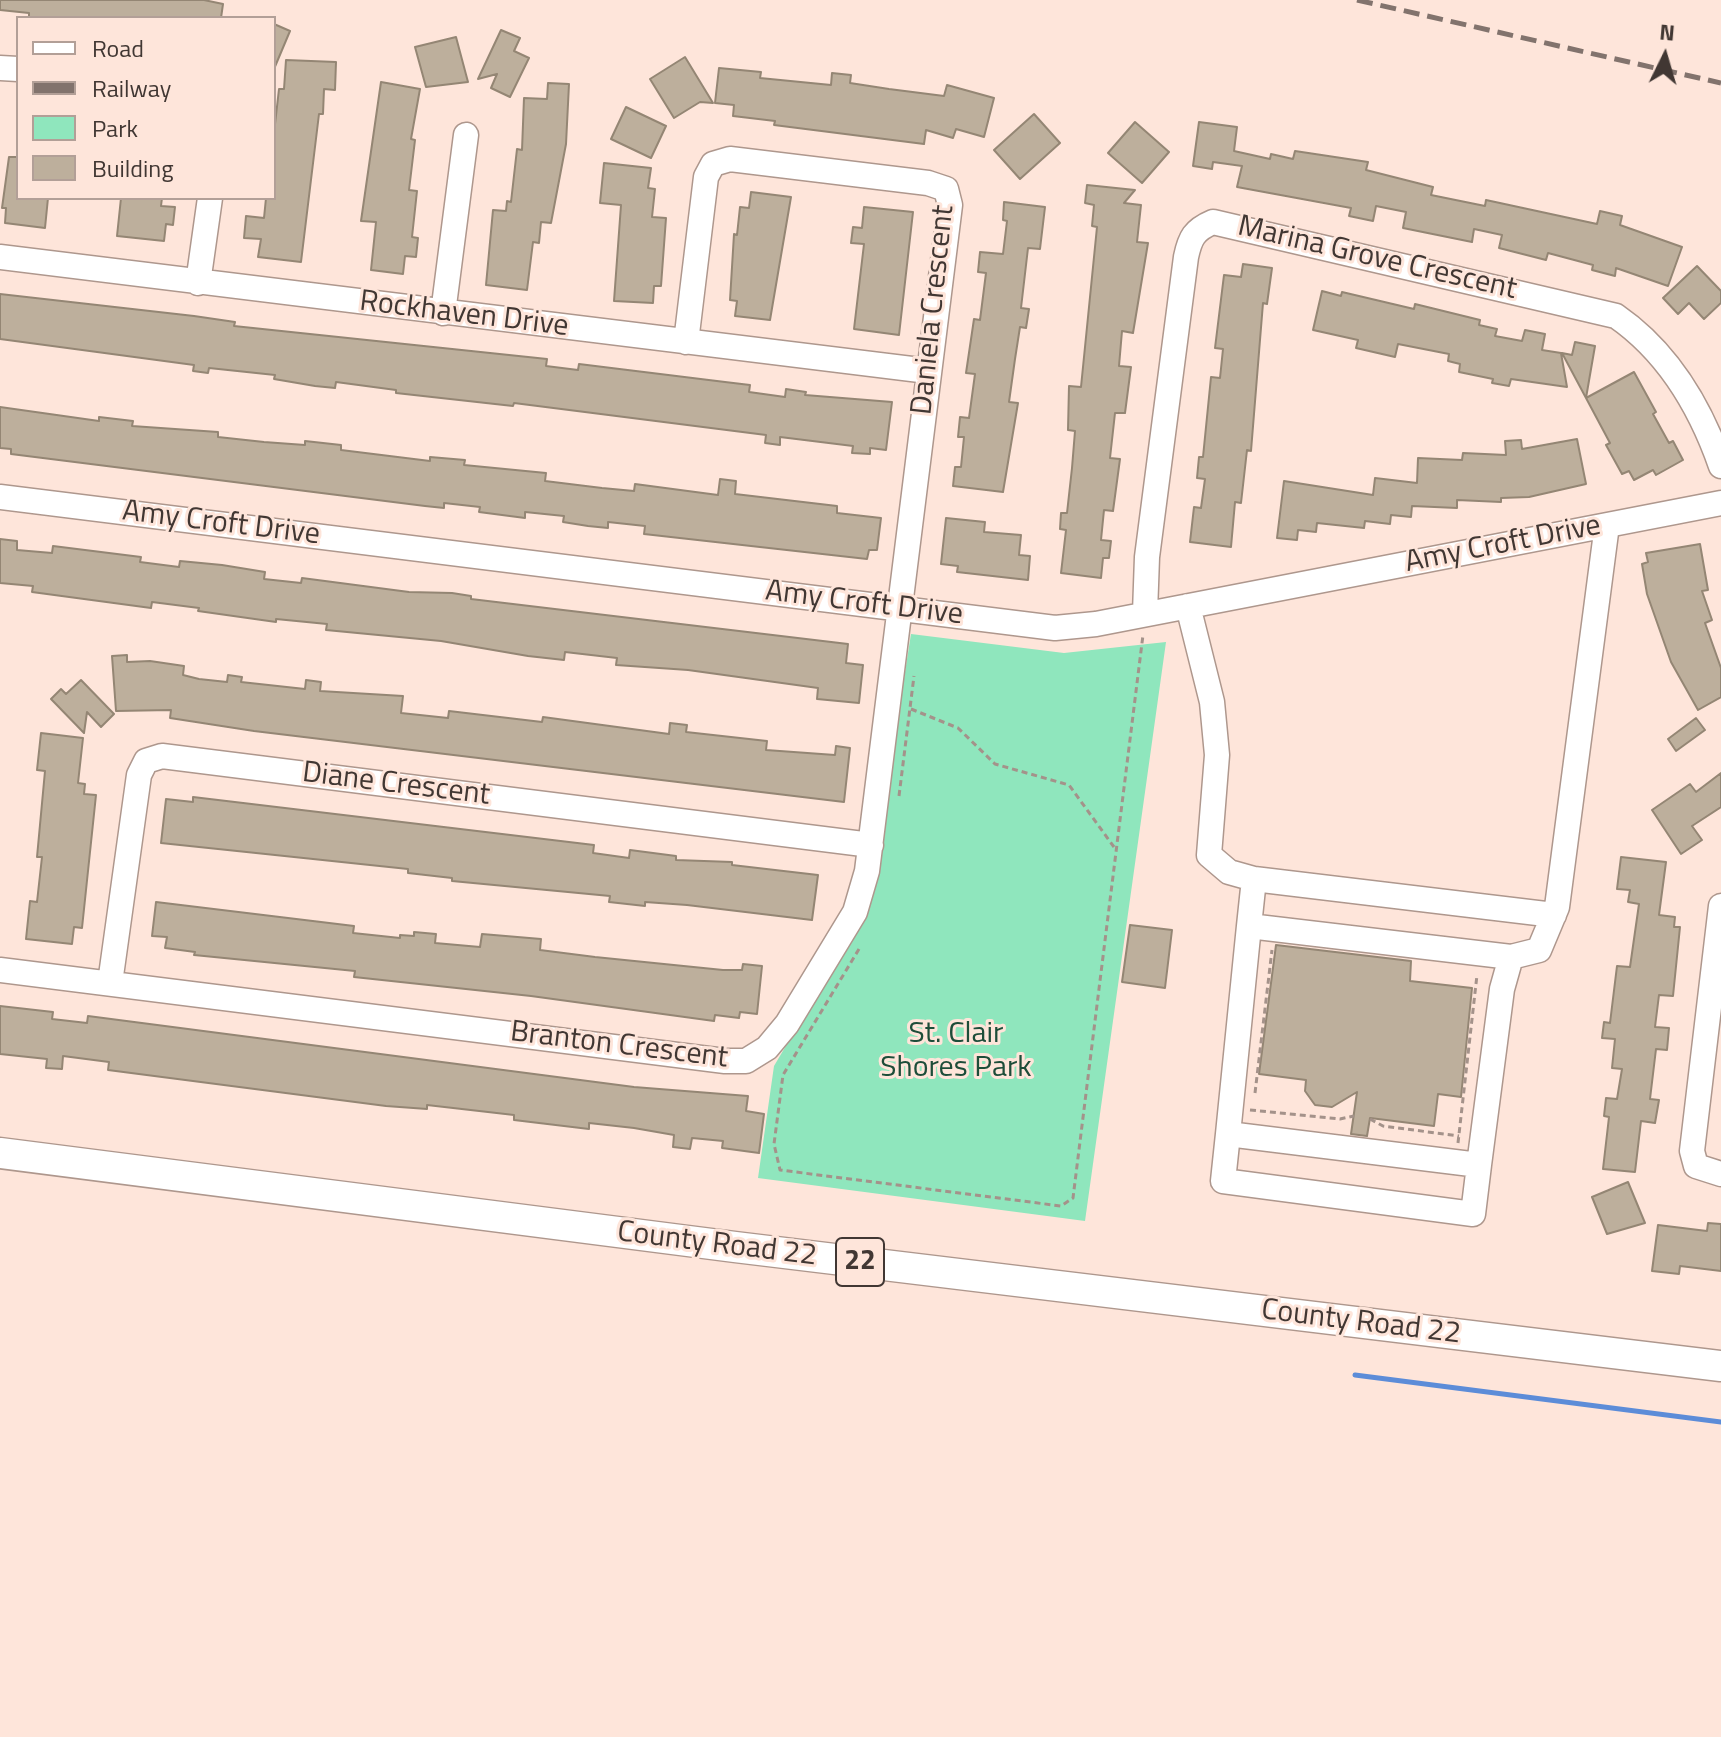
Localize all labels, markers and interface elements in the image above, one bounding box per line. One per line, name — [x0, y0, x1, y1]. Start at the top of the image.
text: N — [1658, 14, 1676, 50]
legend — [16, 16, 276, 200]
north arrow — [1625, 16, 1705, 96]
text: Road — [92, 30, 144, 66]
text: Railway — [92, 70, 171, 106]
text: Park — [92, 110, 138, 146]
text: Building — [92, 150, 174, 186]
street label: Daniela Crescent — [905, 203, 963, 417]
street label: Marina Grove Crescent — [1234, 209, 1520, 309]
street label: Rockhaven Drive — [358, 284, 570, 346]
street label: Amy Croft Drive — [120, 494, 322, 554]
street label: Amy Croft Drive — [1402, 508, 1604, 582]
street label: Amy Croft Drive — [763, 574, 965, 634]
street label: Diane Crescent — [300, 756, 492, 814]
street label: Branton Crescent — [508, 1015, 730, 1077]
park label: St. Clair Shores Park — [880, 1017, 1032, 1088]
street label: County Road 22 — [615, 1215, 819, 1275]
road number: 22 — [836, 1238, 884, 1286]
street label: County Road 22 — [1259, 1293, 1463, 1353]

